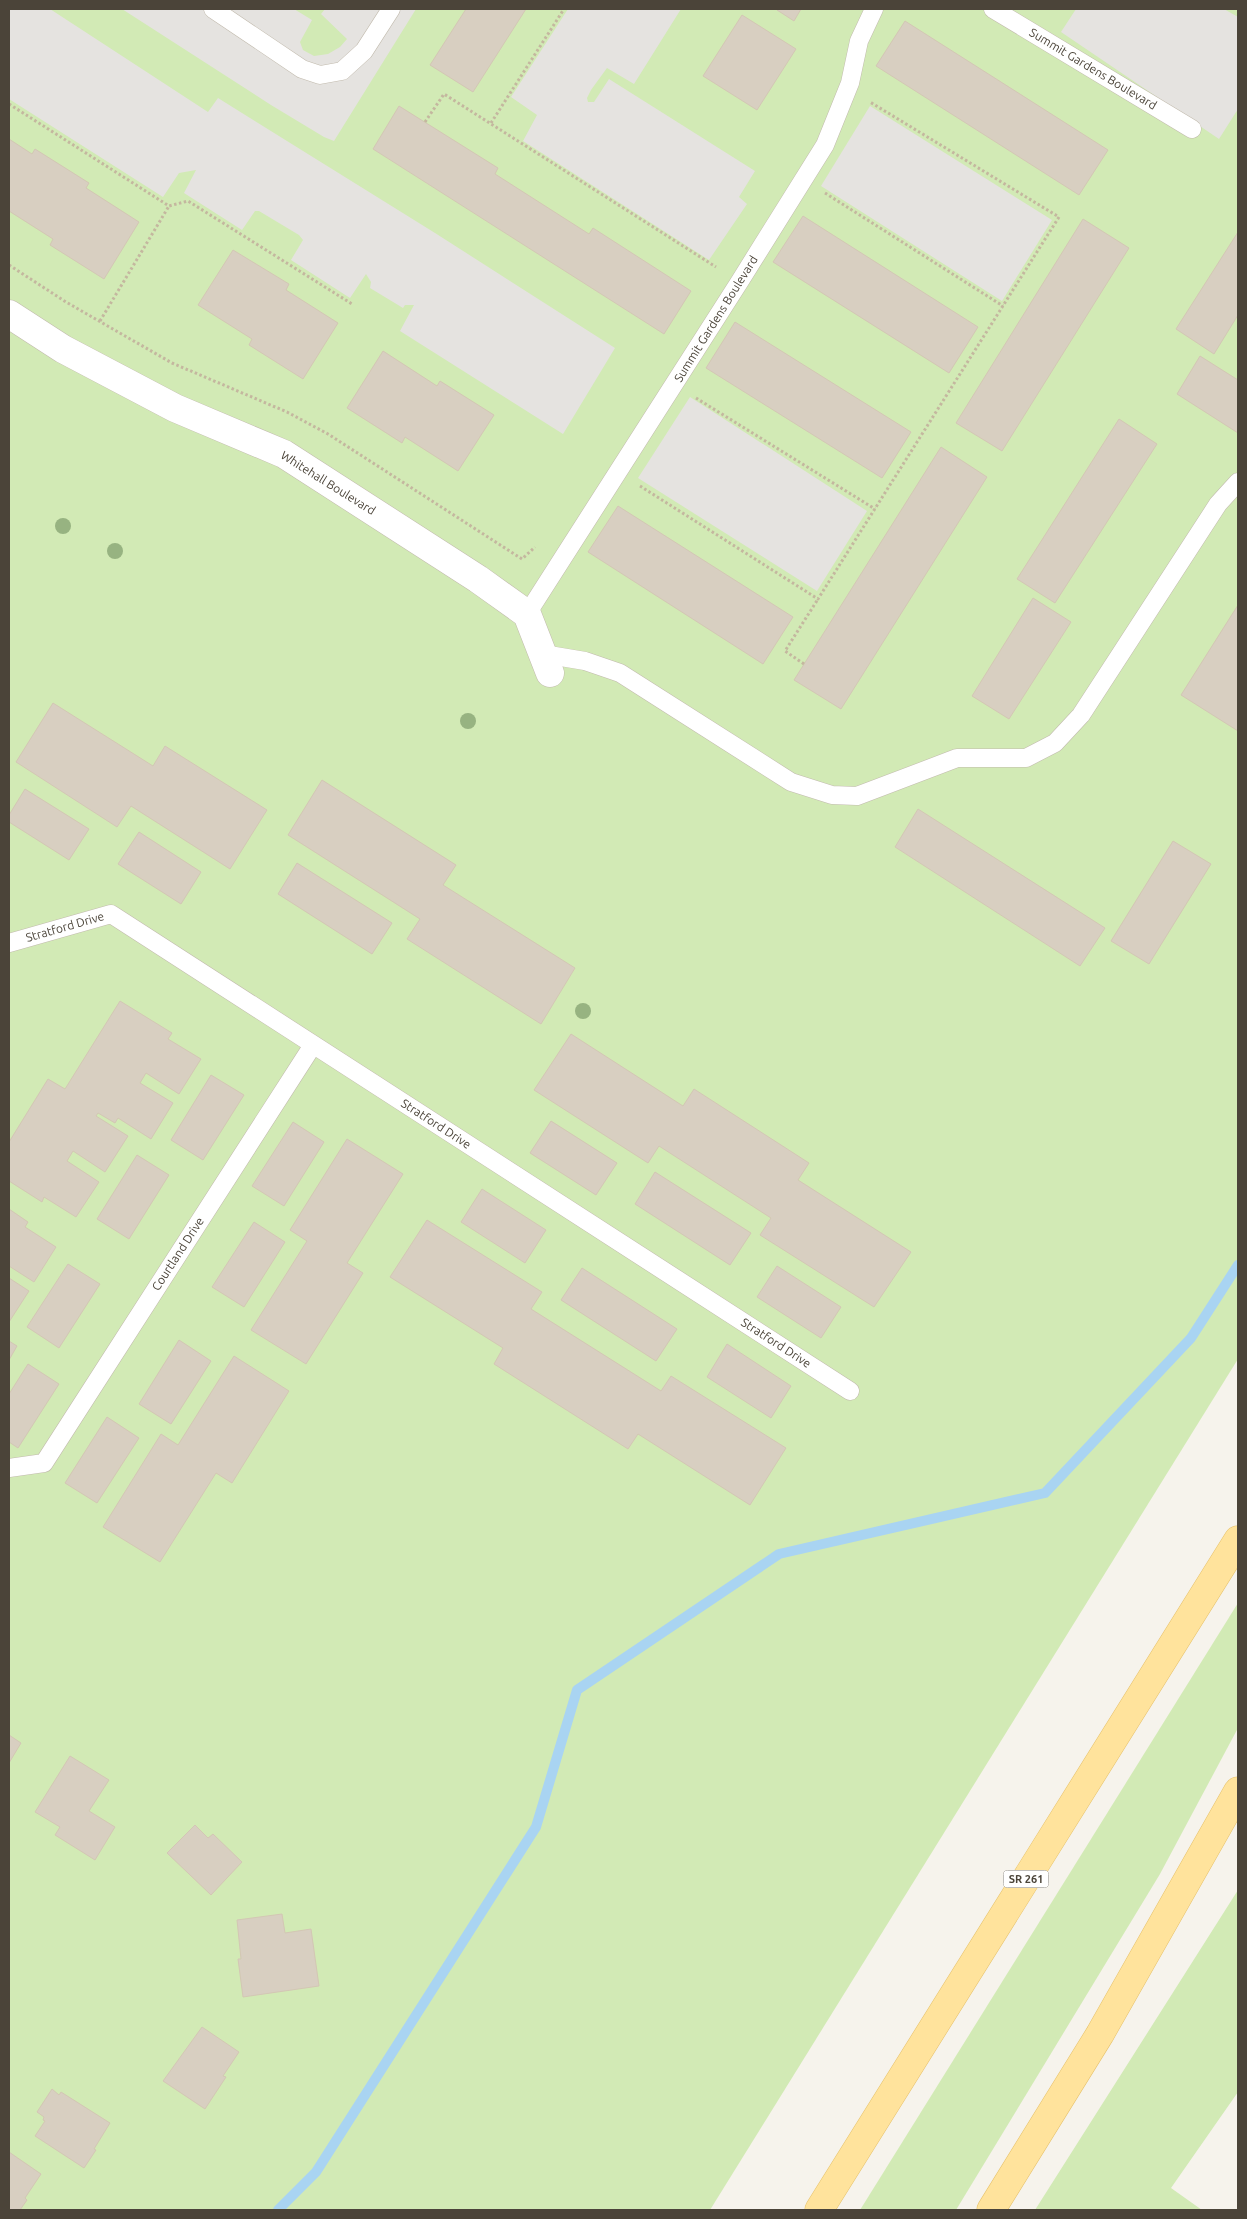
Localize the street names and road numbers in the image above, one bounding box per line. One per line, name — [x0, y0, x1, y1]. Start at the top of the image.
street label: Summit Gardens Boulevard — [1027, 25, 1159, 112]
street label: Summit Gardens Boulevard — [671, 253, 760, 384]
street label: Whitehall Boulevard — [279, 448, 378, 517]
street label: Stratford Drive — [24, 909, 105, 944]
street label: Stratford Drive — [399, 1096, 474, 1151]
street label: Courtland Drive — [149, 1215, 206, 1293]
street label: Stratford Drive — [739, 1315, 814, 1370]
road number: SR 261 — [1004, 1870, 1048, 1888]

